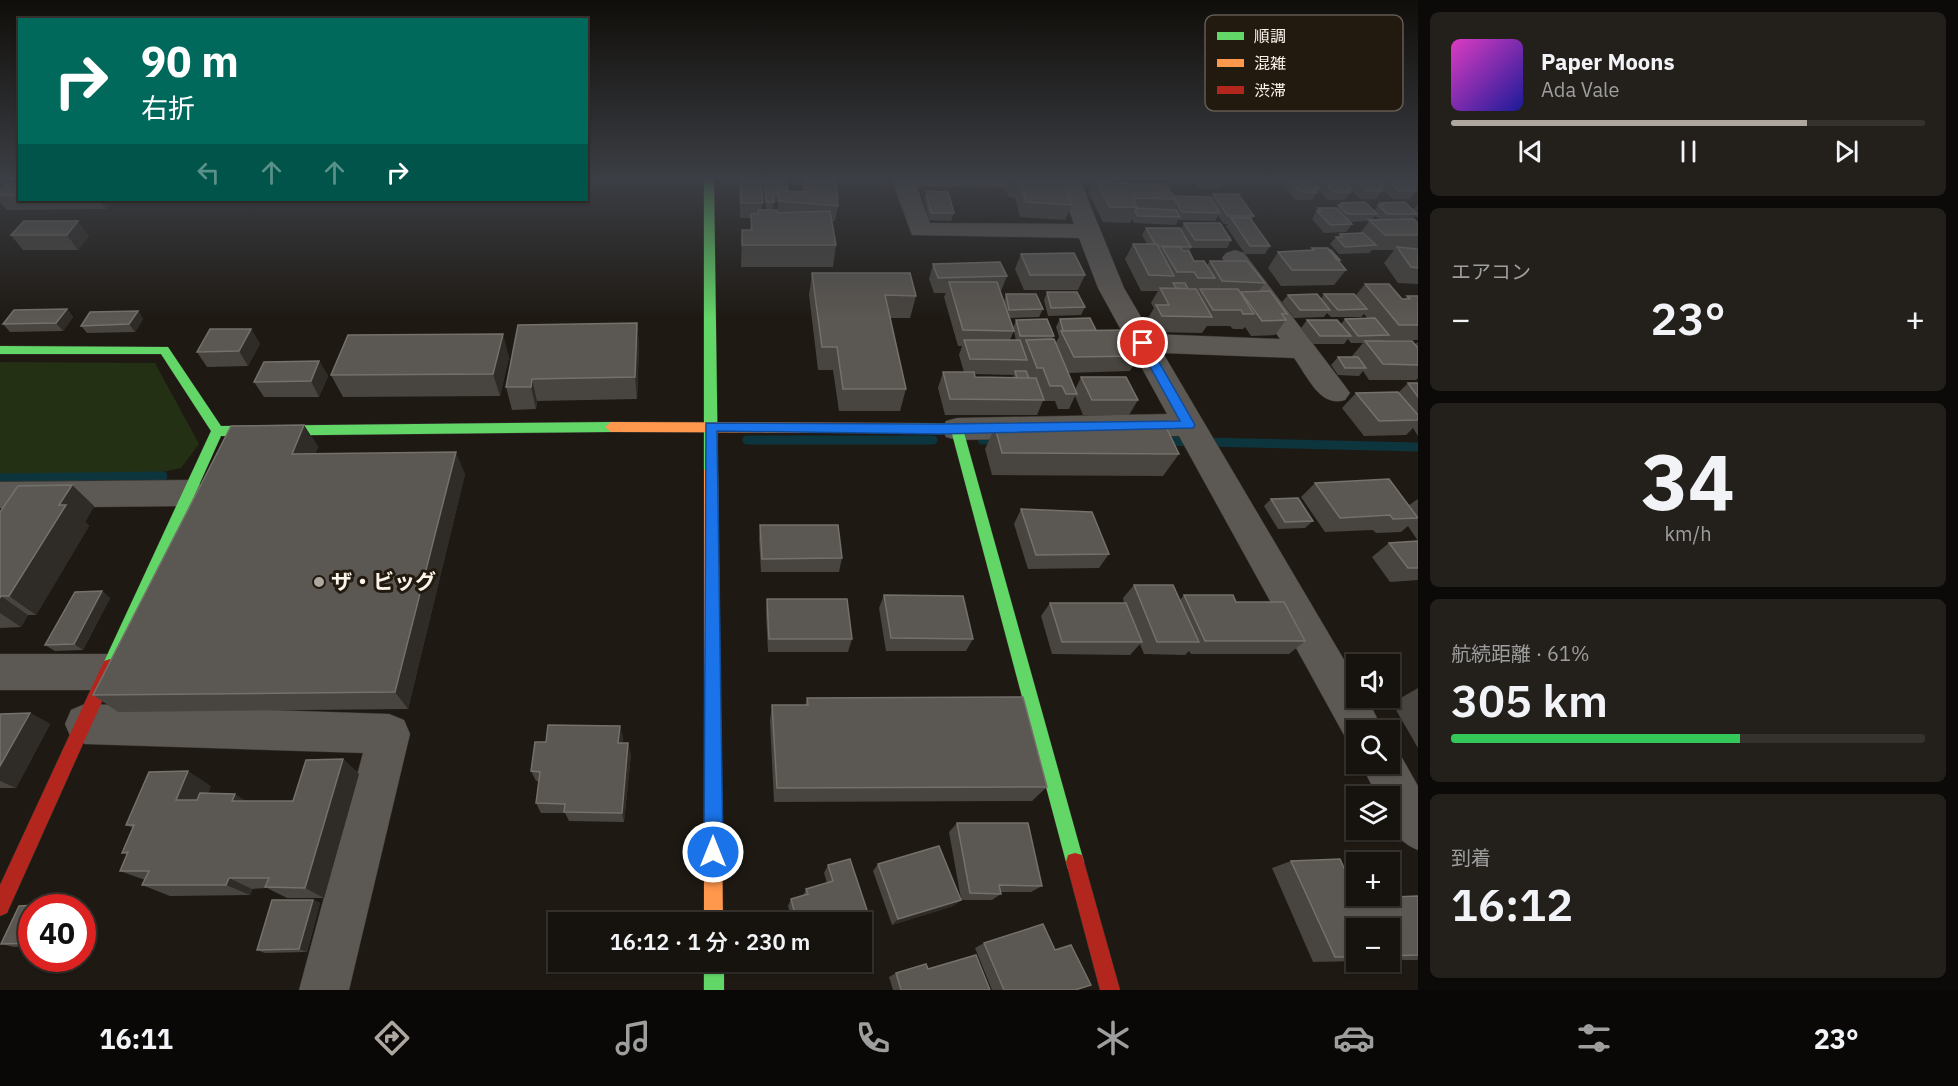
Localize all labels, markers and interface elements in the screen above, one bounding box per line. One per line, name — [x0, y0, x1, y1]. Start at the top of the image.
legend — [1205, 15, 1403, 111]
text: 順調 — [1254, 26, 1286, 46]
text: 90 m — [141, 34, 239, 89]
icon: right — [42, 42, 120, 120]
text: Paper Moons — [1541, 47, 1674, 76]
text: 混雑 — [1254, 53, 1286, 73]
text: Ada Vale — [1541, 76, 1620, 103]
text: 渋滞 — [1254, 80, 1286, 100]
text: 右折 — [141, 90, 195, 125]
icon: previous — [1514, 135, 1547, 168]
icon: pause — [1672, 135, 1705, 168]
icon: next — [1830, 135, 1863, 168]
icon: left — [192, 156, 225, 189]
icon: ahead — [255, 156, 288, 189]
icon: ahead — [318, 156, 351, 189]
icon: right — [381, 156, 414, 189]
text: エアコン — [1451, 258, 1531, 285]
text: 23° — [1650, 289, 1726, 347]
text: − — [1451, 297, 1471, 340]
text: + — [1905, 297, 1925, 340]
pin — [1117, 317, 1168, 368]
icon: arrive — [1126, 326, 1159, 359]
text: 34 — [1641, 430, 1735, 531]
text: km/h — [1664, 520, 1712, 547]
place label: ザ・ビッグ — [331, 567, 436, 595]
marker: ザ・ビッグ — [312, 575, 326, 589]
text: 航続距離 · 61% — [1451, 640, 1590, 667]
map controls — [1346, 654, 1400, 972]
button: sound — [1346, 654, 1400, 708]
text: 305 km — [1451, 671, 1608, 729]
button: search — [1346, 720, 1400, 774]
button: layers — [1346, 786, 1400, 840]
position arrow — [681, 820, 745, 884]
text: 到着 — [1451, 844, 1491, 871]
button: + — [1346, 852, 1400, 906]
text: 16:12 — [1451, 875, 1573, 933]
speed limit sign: 40 — [18, 894, 96, 972]
button: − — [1346, 918, 1400, 972]
text: 16:12 · 1 分 · 230 m — [610, 927, 810, 956]
icon: directions — [371, 1017, 413, 1059]
icon: music — [612, 1017, 654, 1059]
icon: phone — [852, 1017, 894, 1059]
icon: climate — [1092, 1017, 1134, 1059]
icon: car — [1333, 1017, 1375, 1059]
icon: filters — [1573, 1017, 1615, 1059]
text: 16:11 — [99, 1021, 173, 1056]
text: 23° — [1814, 1021, 1859, 1056]

